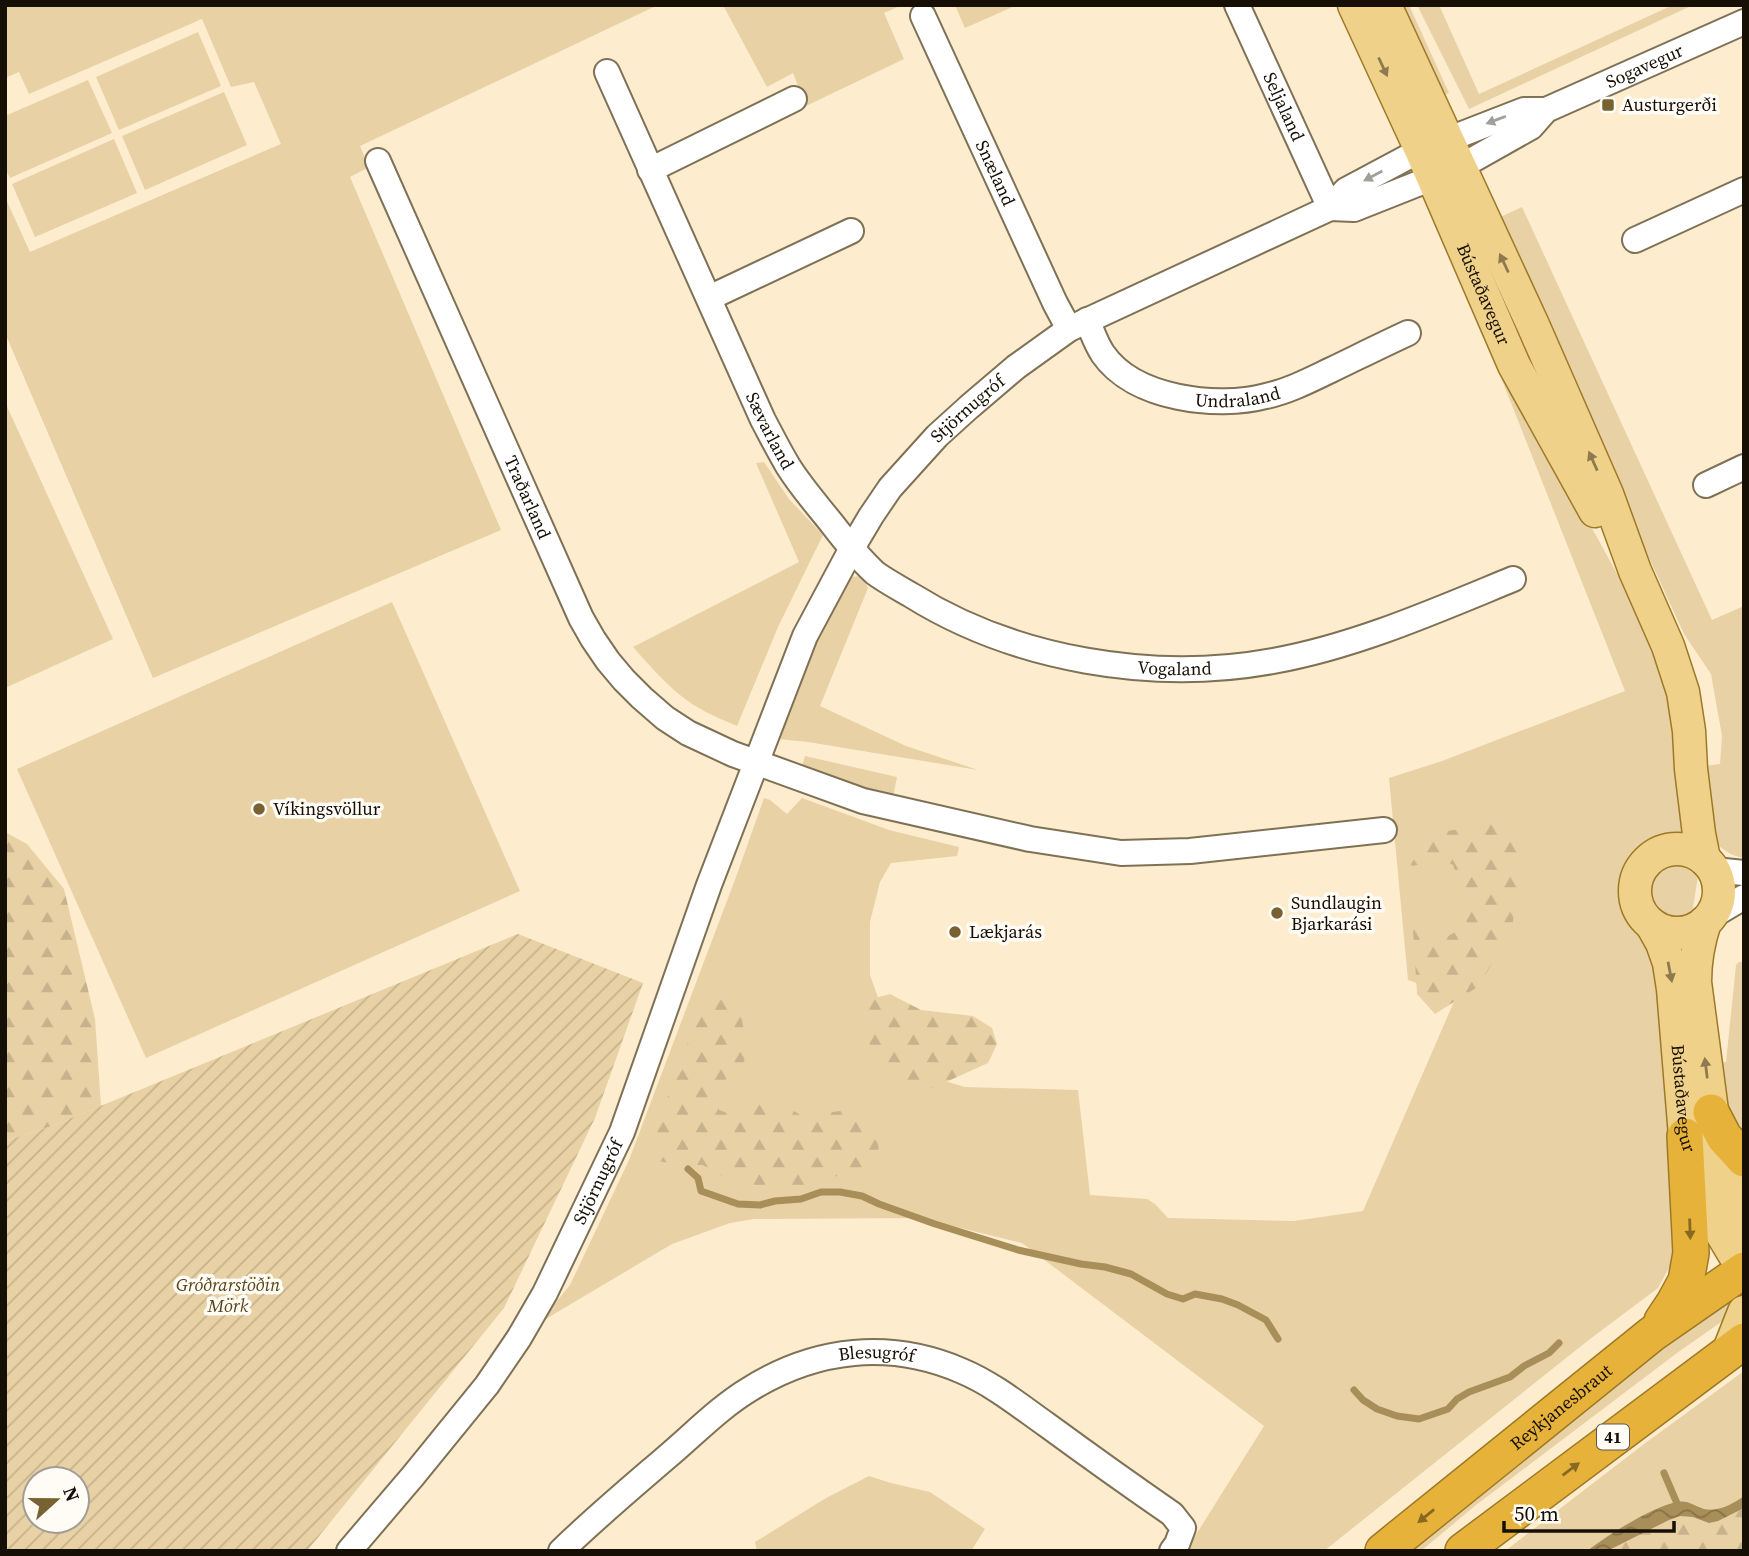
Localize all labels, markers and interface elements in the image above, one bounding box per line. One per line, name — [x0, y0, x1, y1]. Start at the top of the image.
street label: Sogavegur — [1602, 37, 1687, 94]
one-way arrow — [1377, 57, 1388, 77]
street label: Seljaland — [1258, 68, 1311, 145]
place label: Austurgerði — [1622, 92, 1717, 117]
marker: Austurgerði — [1600, 97, 1616, 113]
one-way arrow — [1486, 115, 1507, 126]
street label: Snæland — [970, 136, 1022, 210]
one-way arrow — [1363, 170, 1383, 182]
street label: Bústaðavegur — [1451, 239, 1517, 349]
one-way arrow — [1498, 253, 1510, 273]
street label: Stjörnugróf — [924, 368, 1011, 447]
street label: Undraland — [1194, 380, 1283, 413]
street label: Sævarland — [740, 388, 800, 474]
one-way arrow — [1587, 451, 1599, 471]
street label: Traðarland — [498, 452, 557, 543]
street label: Vogaland — [1137, 654, 1212, 681]
place label: Víkingsvöllur — [273, 796, 381, 821]
marker: Víkingsvöllur — [251, 801, 267, 817]
place label: Sundlaugin Bjarkarási — [1291, 890, 1382, 936]
marker: Sundlaugin Bjarkarási — [1269, 905, 1285, 921]
place label: Lækjarás — [969, 919, 1042, 944]
marker: Lækjarás — [947, 924, 963, 940]
one-way arrow — [1665, 961, 1676, 983]
street label: Bústaðavegur — [1666, 1044, 1703, 1156]
one-way arrow — [1700, 1056, 1711, 1078]
street label: Stjörnugróf — [567, 1133, 629, 1228]
one-way arrow — [1684, 1218, 1695, 1240]
park label: Gróðrarstöðin Mörk — [176, 1272, 280, 1318]
street label: Blesugróf — [837, 1339, 919, 1368]
street label: Reykjanesbraut — [1505, 1358, 1617, 1456]
road number: 41 — [1597, 1424, 1629, 1450]
one-way arrow — [1561, 1462, 1580, 1476]
north arrow — [21, 1465, 91, 1535]
text: N — [57, 1483, 87, 1505]
scale bar — [1504, 1490, 1674, 1534]
text: 50 m — [1514, 1499, 1559, 1528]
one-way arrow — [1417, 1508, 1435, 1523]

